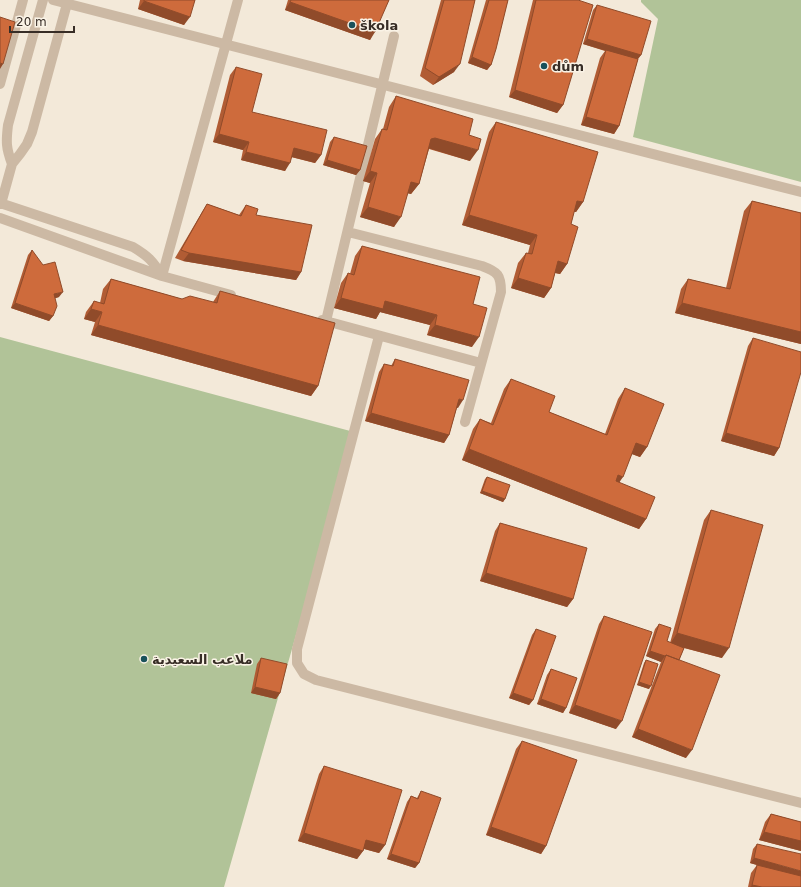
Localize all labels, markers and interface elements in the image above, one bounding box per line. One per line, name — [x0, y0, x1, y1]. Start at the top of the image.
scale bar — [10, 8, 74, 34]
text: 20 m — [16, 15, 47, 29]
place label: škola — [360, 18, 398, 33]
marker: škola — [347, 20, 357, 30]
place label: dům — [552, 59, 584, 74]
marker: dům — [539, 61, 549, 71]
place label: ملاعب السعيدية — [152, 652, 253, 667]
marker: ملاعب السعيدية — [139, 654, 149, 664]

